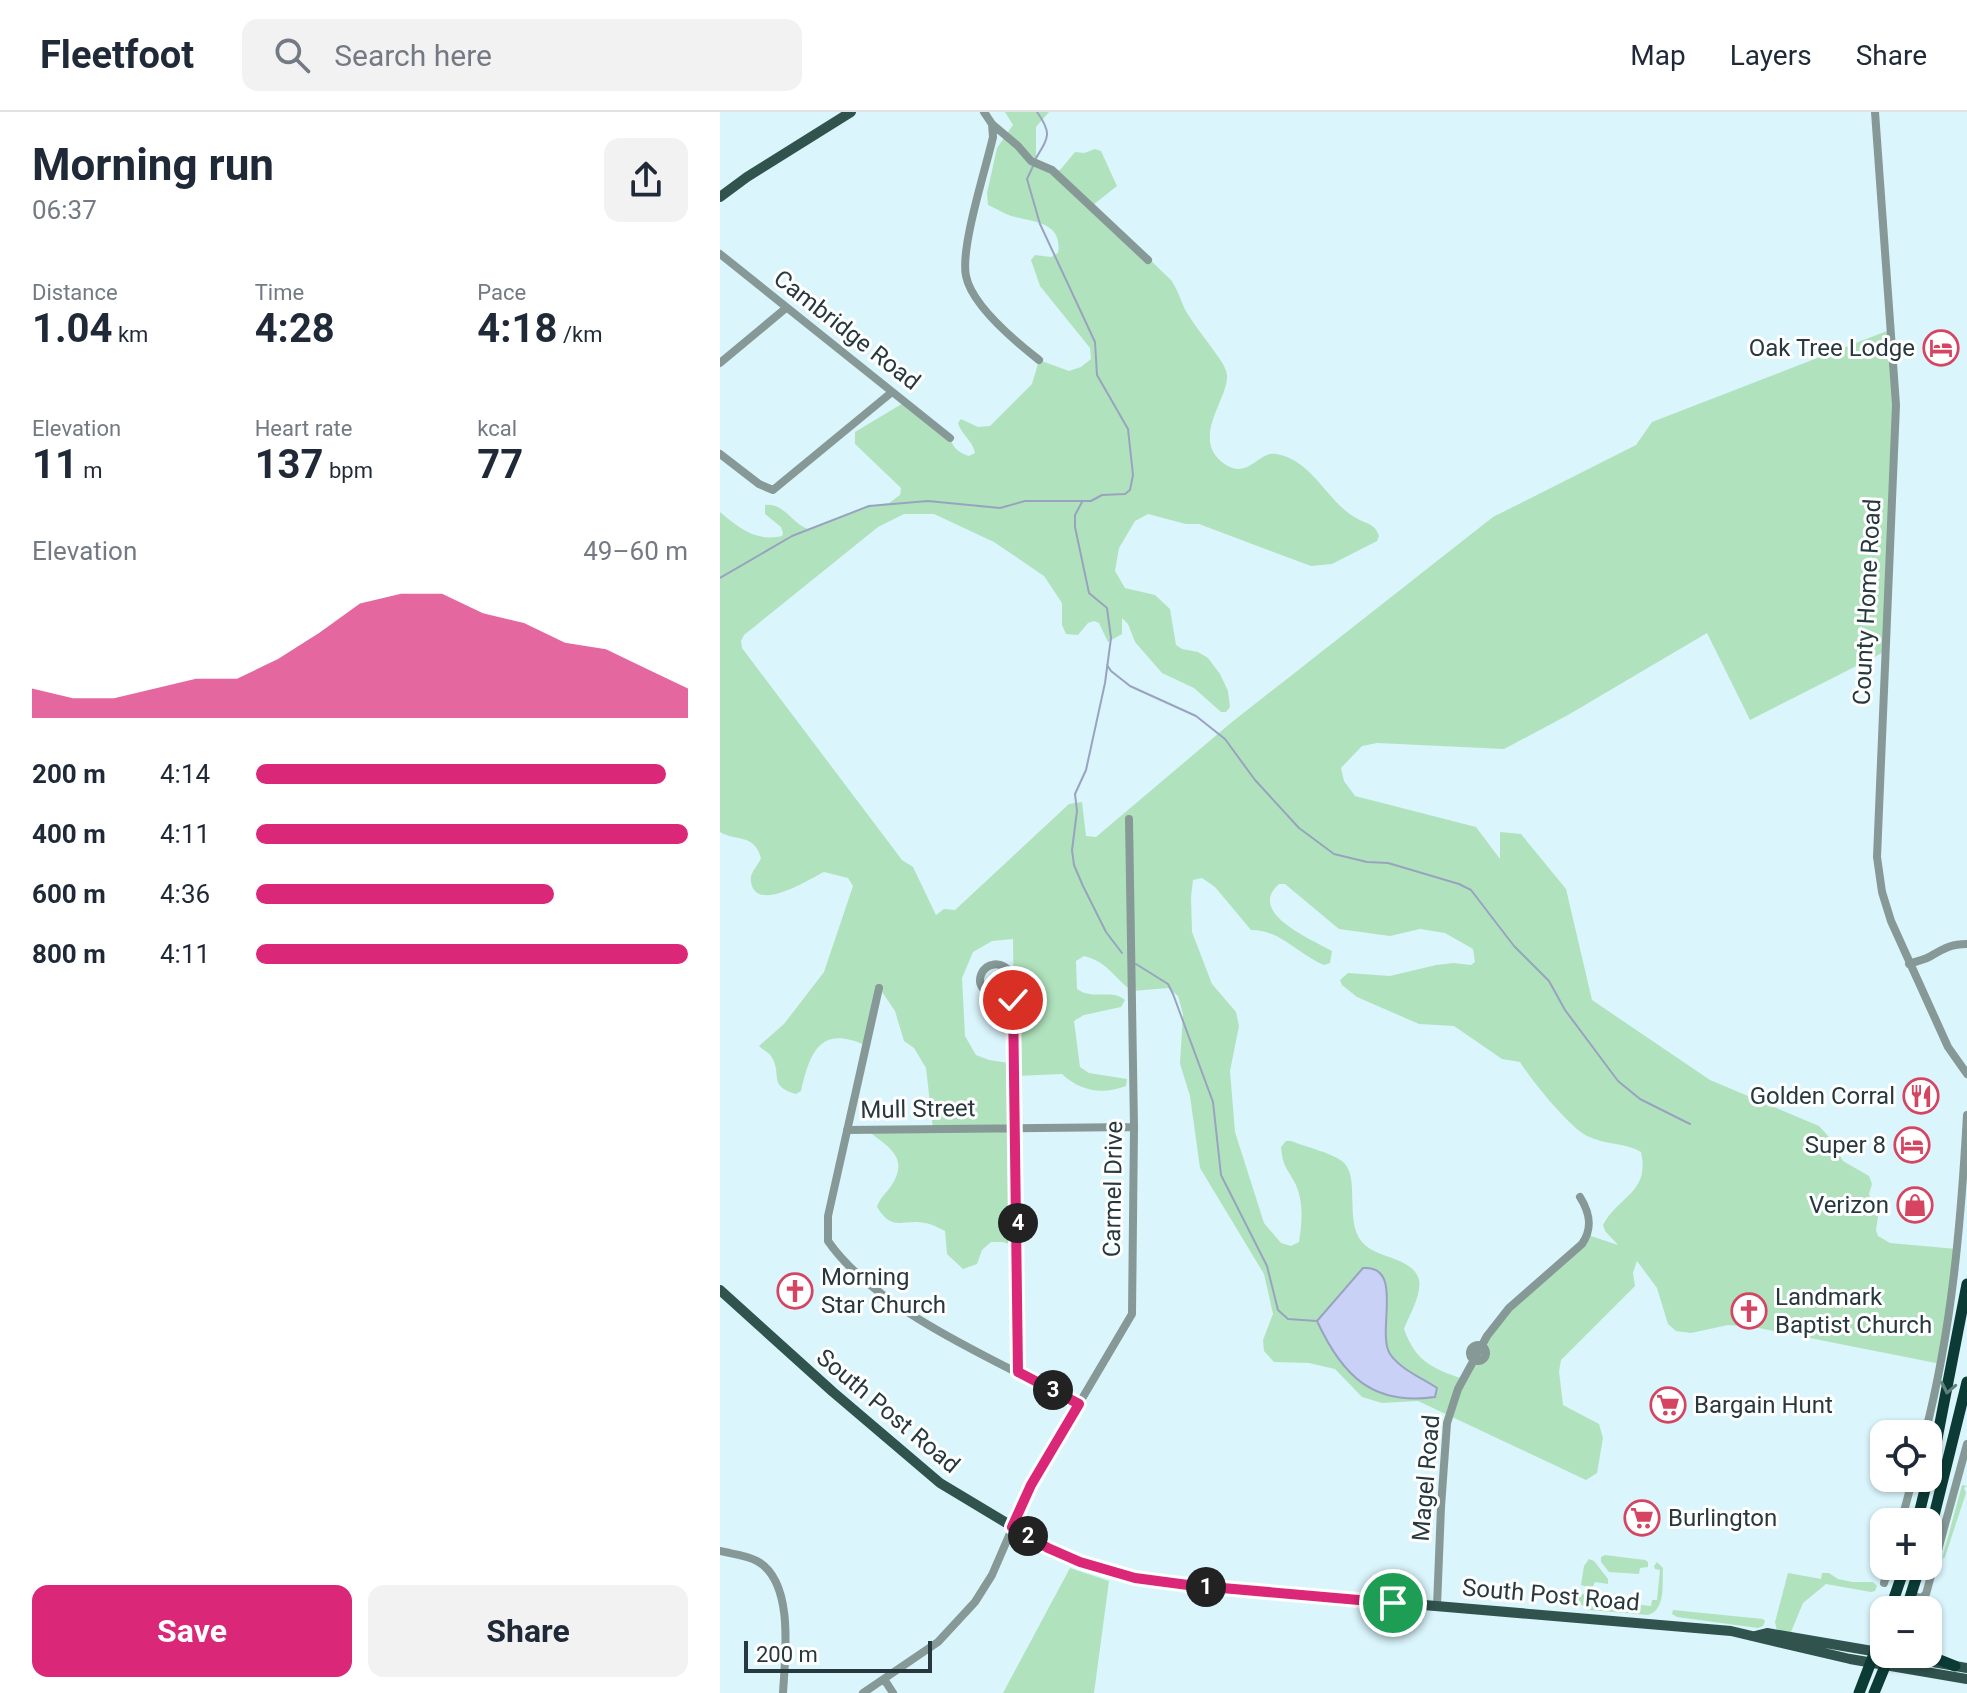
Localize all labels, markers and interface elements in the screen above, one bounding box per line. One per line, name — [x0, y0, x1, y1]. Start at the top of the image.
search box — [242, 19, 802, 91]
text: Fleetfoot — [40, 33, 194, 77]
icon: search — [270, 33, 314, 77]
text: Search here — [334, 38, 492, 73]
text: Map — [1630, 39, 1686, 72]
text: Layers — [1730, 39, 1812, 72]
text: Share — [1856, 39, 1927, 72]
button: share — [604, 138, 688, 222]
text: Morning run — [32, 139, 274, 191]
text: 06:37 — [32, 195, 97, 225]
street label: Cambridge Road — [768, 264, 926, 396]
text: Distance — [32, 280, 118, 305]
text: Time — [255, 280, 304, 305]
text: Pace — [477, 280, 526, 305]
text: 1.04 — [32, 305, 112, 352]
text: 4:28 — [255, 305, 335, 352]
text: 4:18 — [477, 305, 557, 352]
text: km — [112, 322, 148, 347]
text: /km — [557, 322, 602, 347]
hotel icon: Oak Tree Lodge — [1922, 329, 1960, 367]
place label: Oak Tree Lodge — [1749, 334, 1915, 362]
text: Elevation — [32, 416, 121, 441]
text: Heart rate — [255, 416, 353, 441]
text: kcal — [477, 416, 517, 441]
text: 11 — [32, 441, 78, 488]
text: 137 — [255, 441, 324, 488]
text: 77 — [477, 441, 523, 488]
text: m — [78, 458, 103, 483]
text: bpm — [324, 458, 373, 483]
street label: County Home Road — [1848, 498, 1886, 706]
text: Elevation — [32, 536, 137, 566]
text: 49–60 m — [583, 536, 688, 566]
text: 200 m — [32, 759, 106, 789]
text: 4:14 — [160, 759, 210, 789]
text: 400 m — [32, 819, 106, 849]
text: 4:11 — [160, 819, 210, 849]
text: 600 m — [32, 879, 106, 909]
text: 4:36 — [160, 879, 210, 909]
text: 800 m — [32, 939, 106, 969]
text: 4:11 — [160, 939, 210, 969]
pin — [979, 966, 1047, 1034]
icon: check — [991, 978, 1035, 1022]
restaurant icon: Golden Corral — [1902, 1077, 1940, 1115]
place label: Golden Corral — [1750, 1082, 1895, 1110]
street label: Mull Street — [860, 1094, 976, 1124]
street label: Carmel Drive — [1098, 1121, 1128, 1257]
hotel icon: Super 8 — [1893, 1126, 1931, 1164]
place label: Super 8 — [1805, 1131, 1886, 1159]
shop icon: Verizon — [1896, 1186, 1934, 1224]
place label: Verizon — [1809, 1191, 1889, 1219]
pin: 4 — [998, 1203, 1038, 1243]
text: 4 — [1012, 1210, 1024, 1235]
place label: Morning Star Church — [821, 1263, 946, 1319]
church icon: Morning Star Church — [776, 1272, 814, 1310]
place label: Landmark Baptist Church — [1775, 1283, 1932, 1339]
church icon: Landmark Baptist Church — [1730, 1292, 1768, 1330]
street label: South Post Road — [811, 1343, 965, 1479]
pin: 3 — [1033, 1370, 1073, 1410]
text: 3 — [1047, 1377, 1059, 1402]
one-way arrow — [1940, 1381, 1957, 1395]
supermarket icon: Bargain Hunt — [1649, 1386, 1687, 1424]
place label: Bargain Hunt — [1694, 1391, 1833, 1419]
street label: Magel Road — [1407, 1413, 1445, 1543]
map controls — [1870, 1420, 1942, 1668]
button: locate — [1870, 1420, 1942, 1492]
supermarket icon: Burlington — [1623, 1499, 1661, 1537]
place label: Burlington — [1668, 1504, 1777, 1532]
button: + — [1870, 1508, 1942, 1580]
pin: 2 — [1008, 1516, 1048, 1556]
text: 2 — [1022, 1523, 1034, 1548]
pin: 1 — [1186, 1567, 1226, 1607]
pin — [1359, 1569, 1427, 1637]
street label: South Post Road — [1461, 1573, 1641, 1617]
text: 1 — [1200, 1574, 1212, 1599]
icon: arrive — [1371, 1581, 1415, 1625]
button: Save — [32, 1585, 352, 1677]
button: Share — [368, 1585, 688, 1677]
button: − — [1870, 1596, 1942, 1668]
scale bar — [744, 1637, 932, 1673]
text: 200 m — [756, 1642, 818, 1667]

